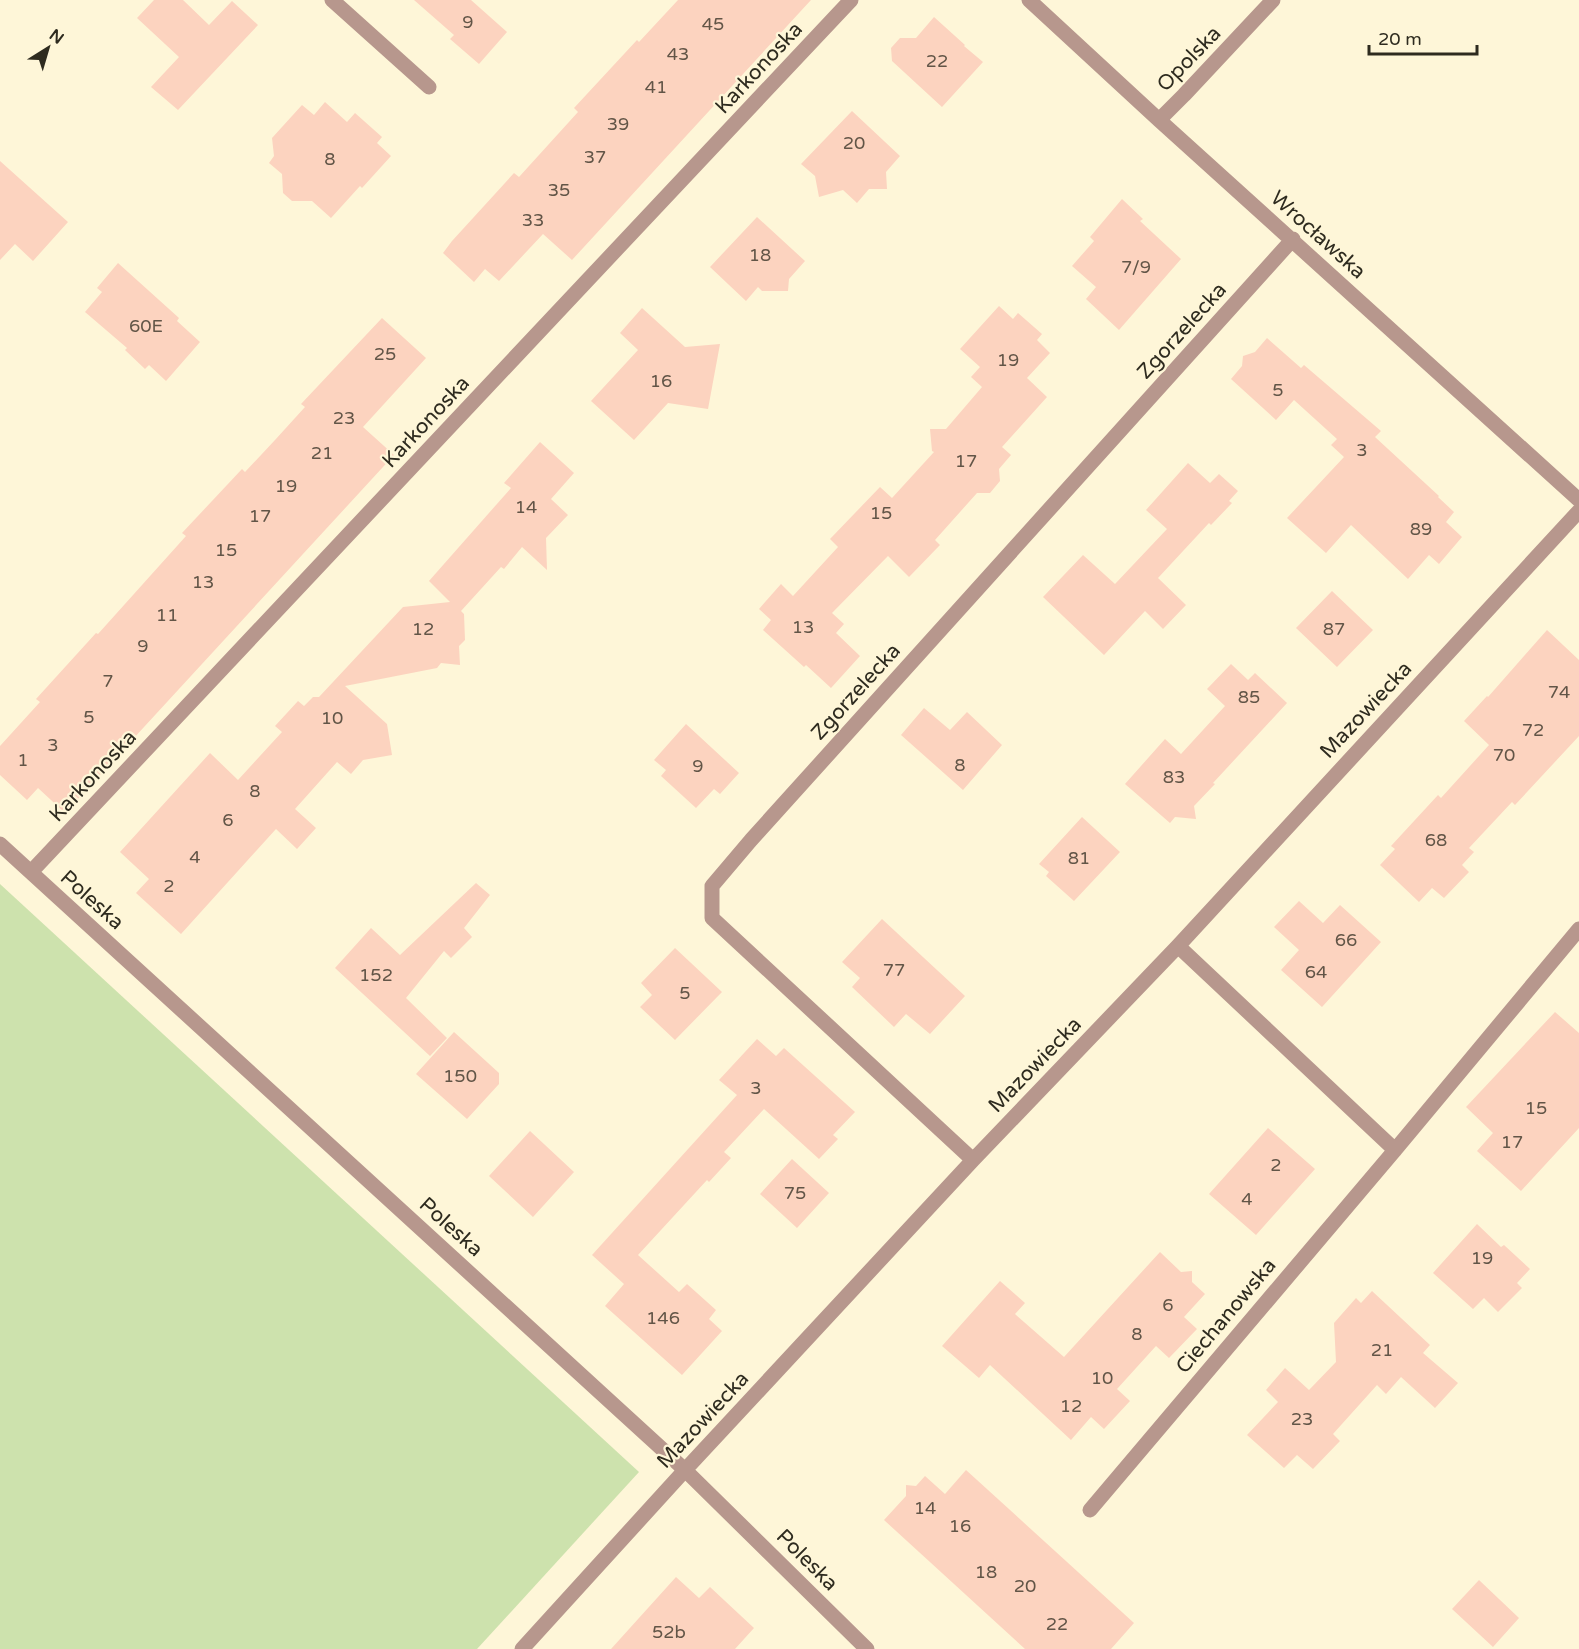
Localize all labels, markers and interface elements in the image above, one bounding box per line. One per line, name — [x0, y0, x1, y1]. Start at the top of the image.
house number: 9 — [462, 11, 474, 33]
house number: 45 — [702, 13, 724, 35]
street label: Karkonoska — [710, 17, 808, 119]
north arrow — [18, 18, 78, 78]
scale bar — [1369, 18, 1477, 56]
street label: Opolska — [1152, 21, 1226, 97]
text: N — [45, 25, 68, 49]
text: 20 m — [1378, 28, 1422, 50]
house number: 43 — [667, 43, 689, 65]
house number: 22 — [926, 50, 948, 72]
house number: 41 — [645, 76, 667, 98]
house number: 39 — [607, 113, 629, 135]
house number: 20 — [843, 132, 865, 154]
house number: 37 — [584, 146, 606, 168]
house number: 8 — [324, 148, 336, 170]
house number: 35 — [548, 179, 570, 201]
street label: Wrocławska — [1265, 186, 1371, 284]
house number: 33 — [522, 209, 544, 231]
house number: 18 — [749, 244, 771, 266]
house number: 7/9 — [1121, 256, 1151, 278]
street label: Zgorzelecka — [1132, 278, 1232, 384]
house number: 60E — [129, 315, 163, 337]
house number: 25 — [374, 343, 396, 365]
house number: 19 — [997, 349, 1019, 371]
house number: 16 — [650, 370, 672, 392]
street label: Karkonoska — [377, 371, 475, 473]
house number: 5 — [1272, 379, 1284, 401]
house number: 23 — [333, 407, 355, 429]
house number: 3 — [1356, 439, 1368, 461]
house number: 21 — [311, 442, 333, 464]
house number: 17 — [955, 450, 977, 472]
house number: 19 — [275, 475, 297, 497]
house number: 14 — [515, 496, 537, 518]
house number: 15 — [870, 502, 892, 524]
house number: 17 — [249, 505, 271, 527]
house number: 89 — [1410, 518, 1432, 540]
house number: 15 — [215, 539, 237, 561]
house number: 13 — [192, 571, 214, 593]
house number: 11 — [156, 604, 178, 626]
house number: 13 — [792, 616, 814, 638]
house number: 12 — [412, 618, 434, 640]
house number: 87 — [1323, 618, 1345, 640]
house number: 9 — [137, 635, 149, 657]
street label: Zgorzelecka — [806, 639, 906, 745]
street label: Mazowiecka — [1315, 656, 1417, 764]
house number: 7 — [102, 670, 114, 692]
house number: 74 — [1548, 681, 1570, 703]
house number: 85 — [1238, 686, 1260, 708]
house number: 5 — [83, 706, 95, 728]
house number: 10 — [321, 707, 343, 729]
house number: 72 — [1522, 719, 1544, 741]
street label: Karkonoska — [44, 725, 142, 827]
house number: 3 — [47, 734, 59, 756]
house number: 70 — [1493, 744, 1515, 766]
house number: 1 — [17, 749, 29, 771]
house number: 8 — [954, 754, 966, 776]
house number: 9 — [692, 755, 704, 777]
house number: 83 — [1163, 766, 1185, 788]
house number: 8 — [249, 780, 261, 802]
house number: 6 — [222, 809, 234, 831]
house number: 68 — [1425, 829, 1447, 851]
house number: 4 — [189, 846, 201, 868]
house number: 81 — [1068, 847, 1090, 869]
street label: Poleska — [55, 865, 129, 935]
house number: 2 — [163, 875, 175, 897]
house number: 66 — [1335, 929, 1357, 951]
house number: 77 — [883, 959, 905, 981]
house number: 64 — [1305, 961, 1327, 983]
house number: 152 — [359, 964, 393, 986]
house number: 5 — [679, 982, 691, 1004]
street label: Mazowiecka — [983, 1012, 1087, 1118]
house number: 150 — [443, 1065, 477, 1087]
house number: 3 — [750, 1077, 762, 1099]
house number: 15 — [1525, 1097, 1547, 1119]
house number: 17 — [1501, 1131, 1523, 1153]
house number: 2 — [1270, 1154, 1282, 1176]
house number: 75 — [784, 1182, 806, 1204]
house number: 4 — [1241, 1188, 1253, 1210]
street label: Poleska — [414, 1192, 488, 1262]
house number: 19 — [1471, 1247, 1493, 1269]
street label: Ciechanowska — [1171, 1253, 1281, 1379]
house number: 6 — [1162, 1294, 1174, 1316]
house number: 146 — [646, 1307, 680, 1329]
house number: 8 — [1131, 1323, 1143, 1345]
house number: 21 — [1371, 1339, 1393, 1361]
street label: Mazowiecka — [652, 1366, 754, 1474]
house number: 10 — [1091, 1367, 1113, 1389]
house number: 12 — [1060, 1395, 1082, 1417]
house number: 23 — [1291, 1408, 1313, 1430]
house number: 14 — [914, 1497, 936, 1519]
house number: 16 — [949, 1515, 971, 1537]
street label: Poleska — [771, 1524, 843, 1596]
house number: 18 — [975, 1561, 997, 1583]
house number: 20 — [1014, 1575, 1036, 1597]
house number: 22 — [1046, 1613, 1068, 1635]
house number: 52b — [652, 1621, 686, 1643]

